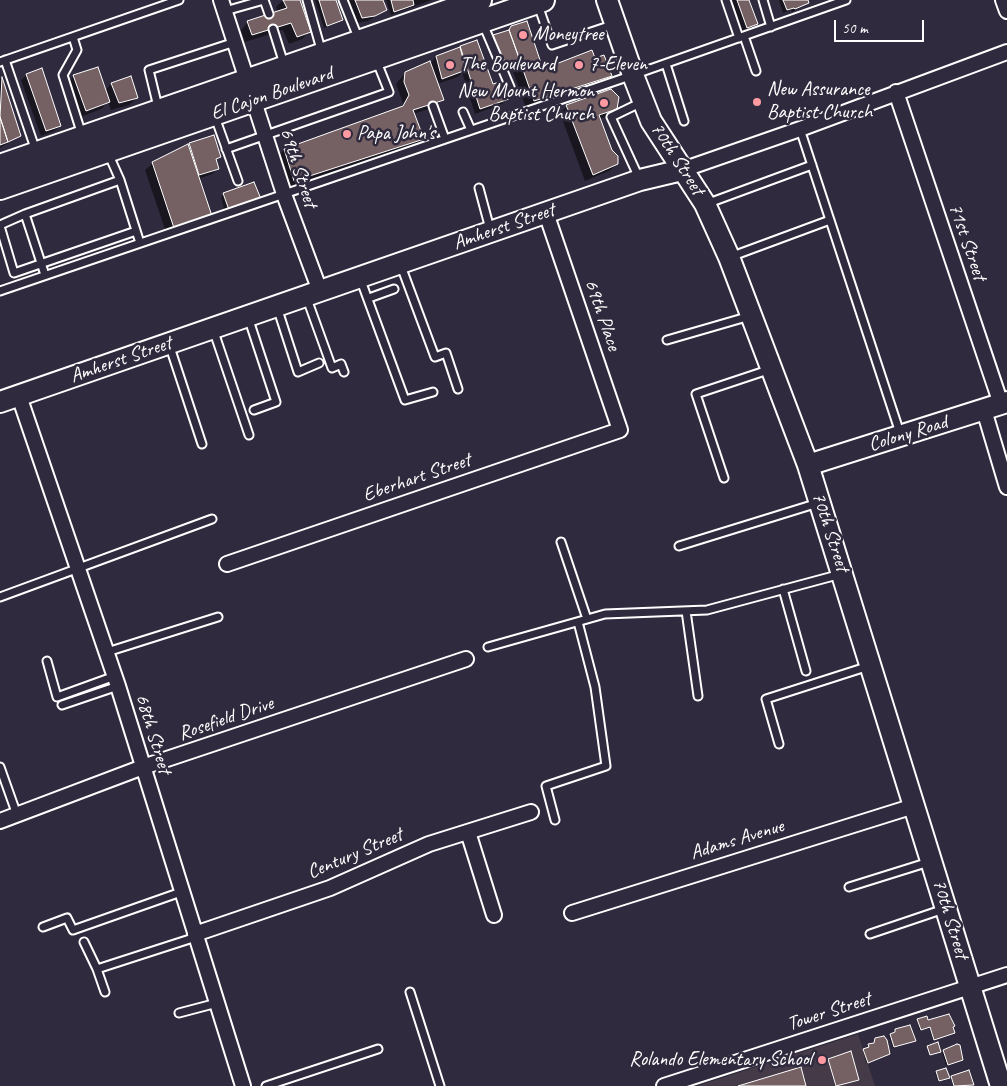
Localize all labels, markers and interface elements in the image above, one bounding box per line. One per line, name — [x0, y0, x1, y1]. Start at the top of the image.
scale bar — [837, 10, 927, 42]
text: 50 m — [842, 19, 868, 38]
place label: Moneytree — [533, 23, 604, 47]
marker: Moneytree — [517, 29, 529, 41]
place label: The Boulevard — [460, 53, 555, 77]
place label: 7-Eleven — [589, 53, 647, 77]
marker: The Boulevard — [444, 59, 456, 71]
marker: 7-Eleven — [573, 59, 585, 71]
street label: El Cajon Boulevard — [208, 62, 336, 126]
place label: New Assurance Baptist Church — [767, 78, 872, 125]
place label: New Mount Hermon Baptist Church — [458, 80, 594, 127]
marker: New Assurance Baptist Church — [751, 96, 763, 108]
marker: New Mount Hermon Baptist Church — [598, 97, 610, 109]
street label: 70th Street — [645, 118, 709, 200]
place label: Papa John's — [357, 122, 435, 146]
street label: 69th Street — [274, 125, 322, 211]
marker: Papa John's — [341, 128, 353, 140]
street label: Amherst Street — [450, 198, 558, 256]
street label: 71st Street — [943, 200, 991, 284]
street label: 69th Place — [579, 276, 625, 354]
street label: Amherst Street — [67, 331, 175, 389]
street label: Colony Road — [866, 411, 950, 457]
street label: Eberhart Street — [360, 448, 474, 508]
street label: 70th Street — [806, 489, 854, 575]
street label: 68th Street — [130, 691, 176, 777]
street label: Rosefield Drive — [175, 692, 277, 746]
street label: Adams Avenue — [687, 814, 787, 866]
street label: Century Street — [304, 823, 406, 885]
street label: 70th Street — [927, 876, 973, 962]
street label: Tower Street — [784, 987, 874, 1037]
place label: Rolando Elementary School — [629, 1048, 812, 1072]
marker: Rolando Elementary School — [816, 1054, 828, 1066]

